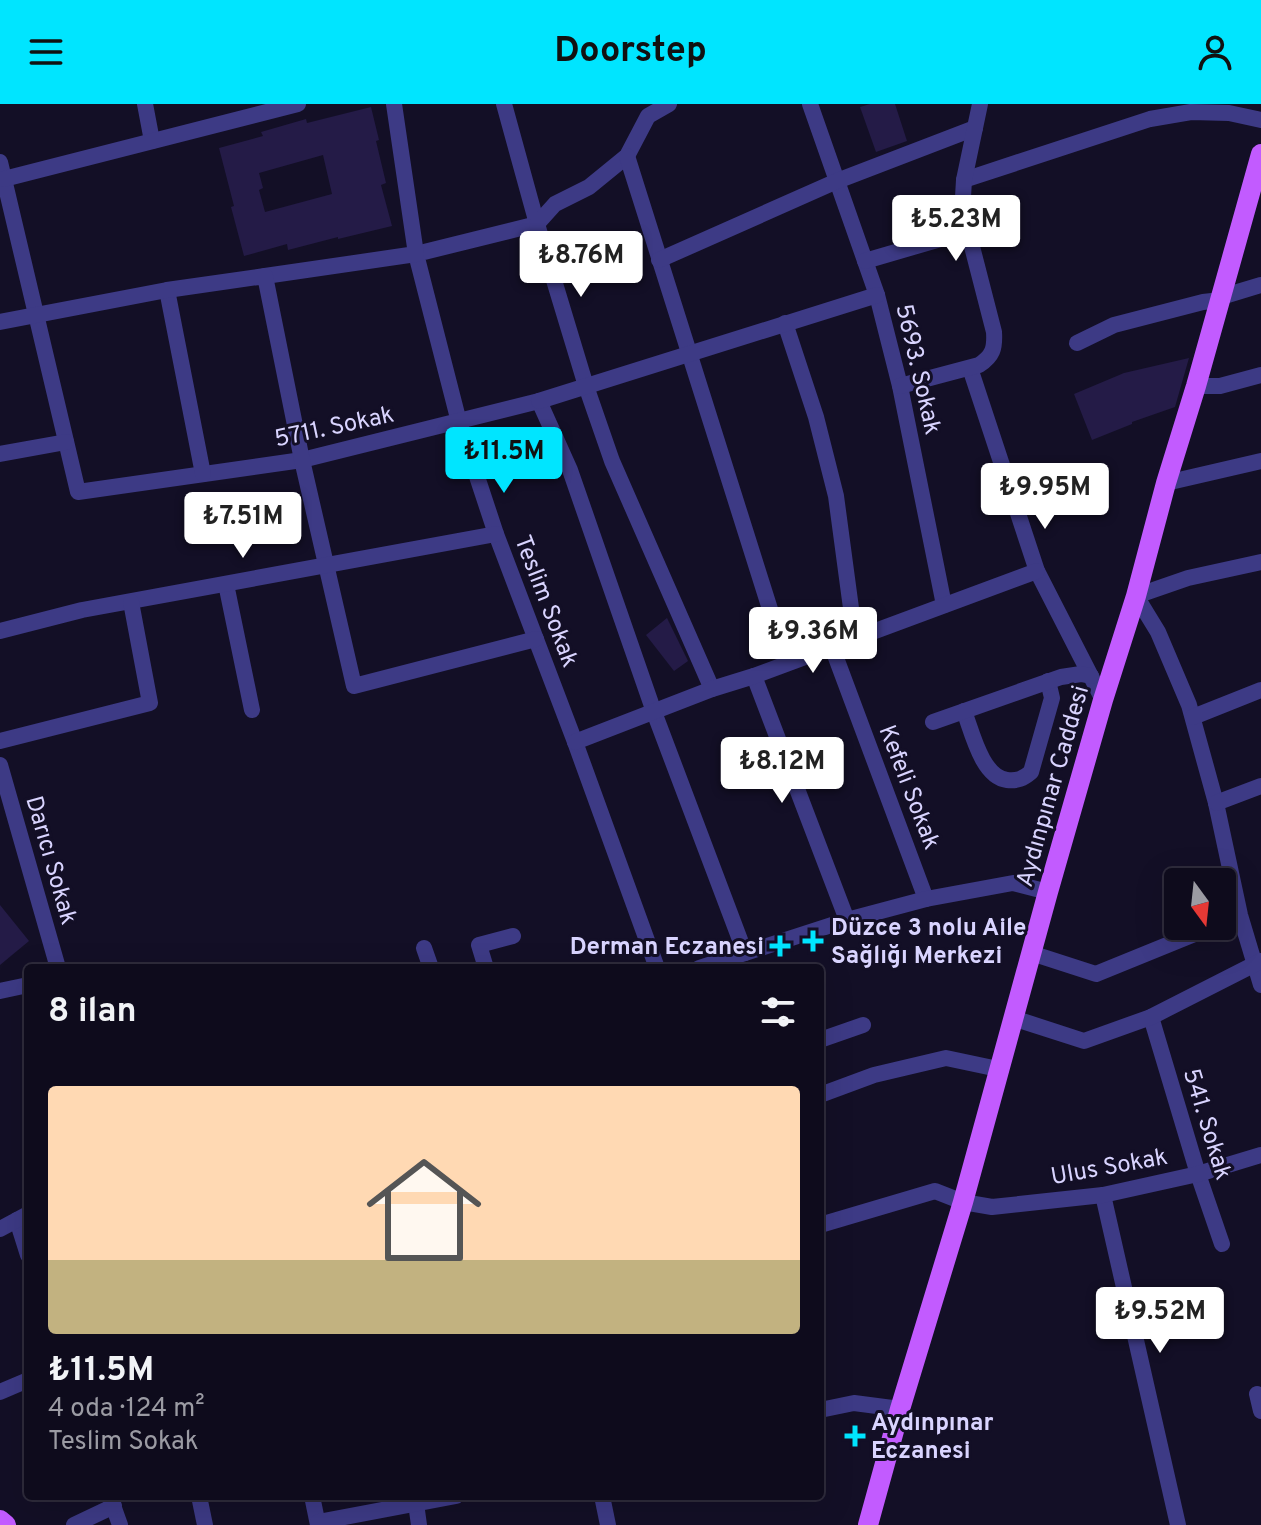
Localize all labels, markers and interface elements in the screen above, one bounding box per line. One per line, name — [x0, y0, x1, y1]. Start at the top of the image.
text: Doorstep — [554, 29, 707, 75]
icon: menu — [24, 30, 68, 74]
icon: person — [1193, 30, 1237, 74]
pin: ₺5.23M — [891, 195, 1021, 263]
text: ₺5.23M — [910, 204, 1002, 237]
pin: ₺8.76M — [516, 231, 646, 299]
text: ₺8.76M — [538, 240, 624, 273]
street label: 5693. Sokak — [887, 301, 947, 438]
street label: 5711. Sokak — [272, 401, 397, 455]
pin: ₺11.5M — [439, 427, 569, 495]
text: ₺11.5M — [463, 436, 545, 469]
pin: ₺9.95M — [980, 463, 1110, 531]
text: ₺9.95M — [999, 472, 1091, 505]
pin: ₺7.51M — [178, 492, 308, 560]
text: ₺7.51M — [202, 501, 284, 534]
street label: Teslim Sokak — [506, 531, 584, 672]
pin: ₺9.36M — [748, 607, 878, 675]
text: ₺9.36M — [767, 616, 859, 649]
street label: Aydınpınar Caddesi — [1011, 682, 1097, 891]
street label: Kefeli Sokak — [871, 721, 946, 854]
pin: ₺8.12M — [717, 737, 847, 805]
text: ₺8.12M — [739, 746, 825, 779]
street label: Darıcı Sokak — [17, 793, 83, 928]
north arrow — [1164, 868, 1236, 940]
map controls — [1164, 868, 1236, 940]
place label: Düzce 3 nolu Aile Sağlığı Merkezi — [831, 914, 1026, 972]
marker: Düzce 3 nolu Aile Sağlığı Merkezi — [802, 930, 824, 952]
place label: Derman Eczanesi — [570, 933, 764, 963]
marker: Derman Eczanesi — [771, 937, 789, 955]
icon: filters — [756, 990, 800, 1034]
text: 8 ilan — [48, 991, 137, 1034]
street label: 541. Sokak — [1175, 1065, 1237, 1184]
icon: home — [352, 1138, 496, 1282]
street label: Ulus Sokak — [1049, 1143, 1170, 1193]
pin: ₺9.52M — [1095, 1287, 1225, 1355]
text: ₺9.52M — [1114, 1296, 1206, 1329]
text: ₺11.5M — [48, 1350, 154, 1393]
text: 4 oda · 124 m² — [48, 1393, 205, 1426]
place label: Aydınpınar Eczanesi — [871, 1409, 993, 1467]
text: Teslim Sokak — [48, 1426, 199, 1459]
marker: Aydınpınar Eczanesi — [846, 1427, 864, 1445]

